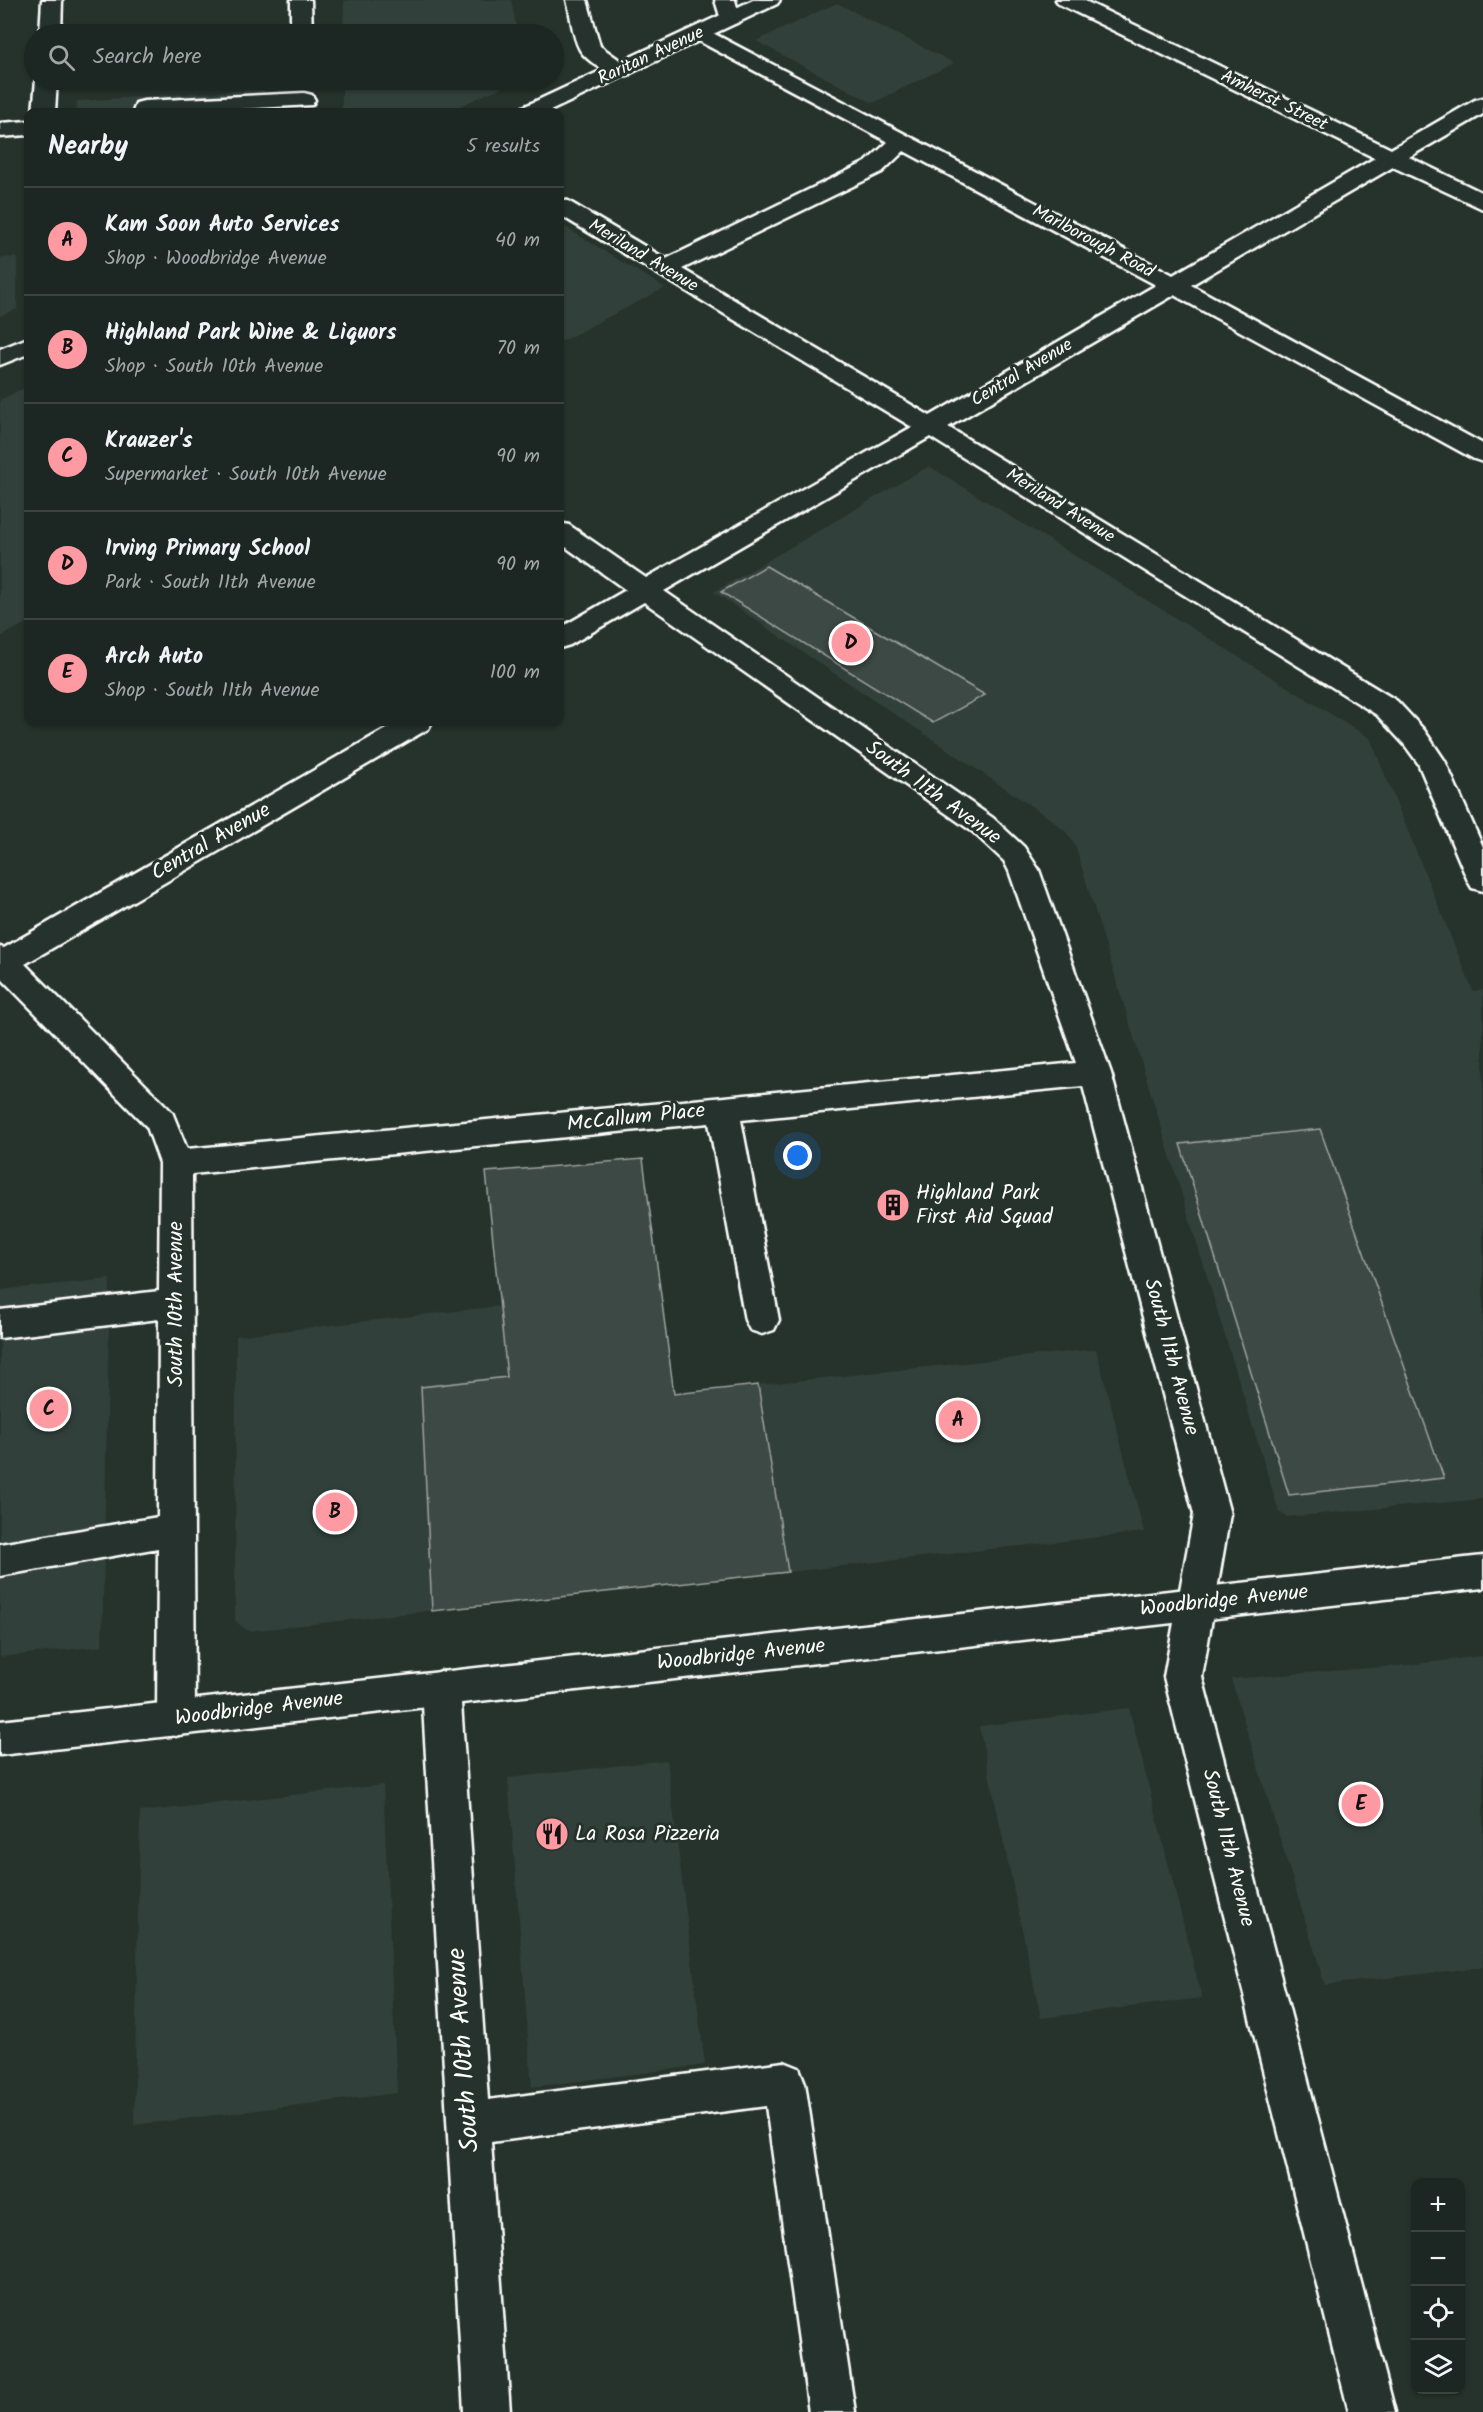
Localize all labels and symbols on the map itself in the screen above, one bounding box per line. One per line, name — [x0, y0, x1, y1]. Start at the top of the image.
street label: Raritan Avenue — [593, 19, 709, 93]
street label: Amherst Street — [1215, 62, 1334, 140]
street label: Marlborough Road — [1027, 198, 1160, 287]
street label: Meriland Avenue — [582, 212, 704, 300]
street label: Central Avenue — [965, 331, 1079, 415]
street label: Meriland Avenue — [1000, 461, 1120, 551]
pin: D — [832, 620, 870, 666]
street label: South 11th Avenue — [858, 732, 1008, 854]
street label: Central Avenue — [145, 794, 278, 890]
street label: McCallum Place — [565, 1094, 707, 1142]
your location — [783, 1141, 812, 1170]
place label: Highland Park First Aid Squad — [916, 1177, 1053, 1234]
building icon: Highland Park First Aid Squad — [875, 1187, 911, 1223]
street label: South 10th Avenue — [160, 1221, 193, 1387]
street label: South 11th Avenue — [1134, 1275, 1208, 1440]
pin: C — [29, 1386, 68, 1432]
pin: A — [938, 1398, 978, 1442]
pin: B — [316, 1490, 354, 1534]
street label: Woodbridge Avenue — [1138, 1576, 1310, 1626]
street label: Woodbridge Avenue — [655, 1630, 827, 1680]
street label: Woodbridge Avenue — [173, 1682, 345, 1736]
street label: South 11th Avenue — [1192, 1766, 1264, 1931]
pin: E — [1342, 1782, 1380, 1826]
restaurant icon: La Rosa Pizzeria — [534, 1816, 570, 1852]
place label: La Rosa Pizzeria — [575, 1818, 720, 1851]
street label: South 10th Avenue — [436, 1946, 492, 2154]

